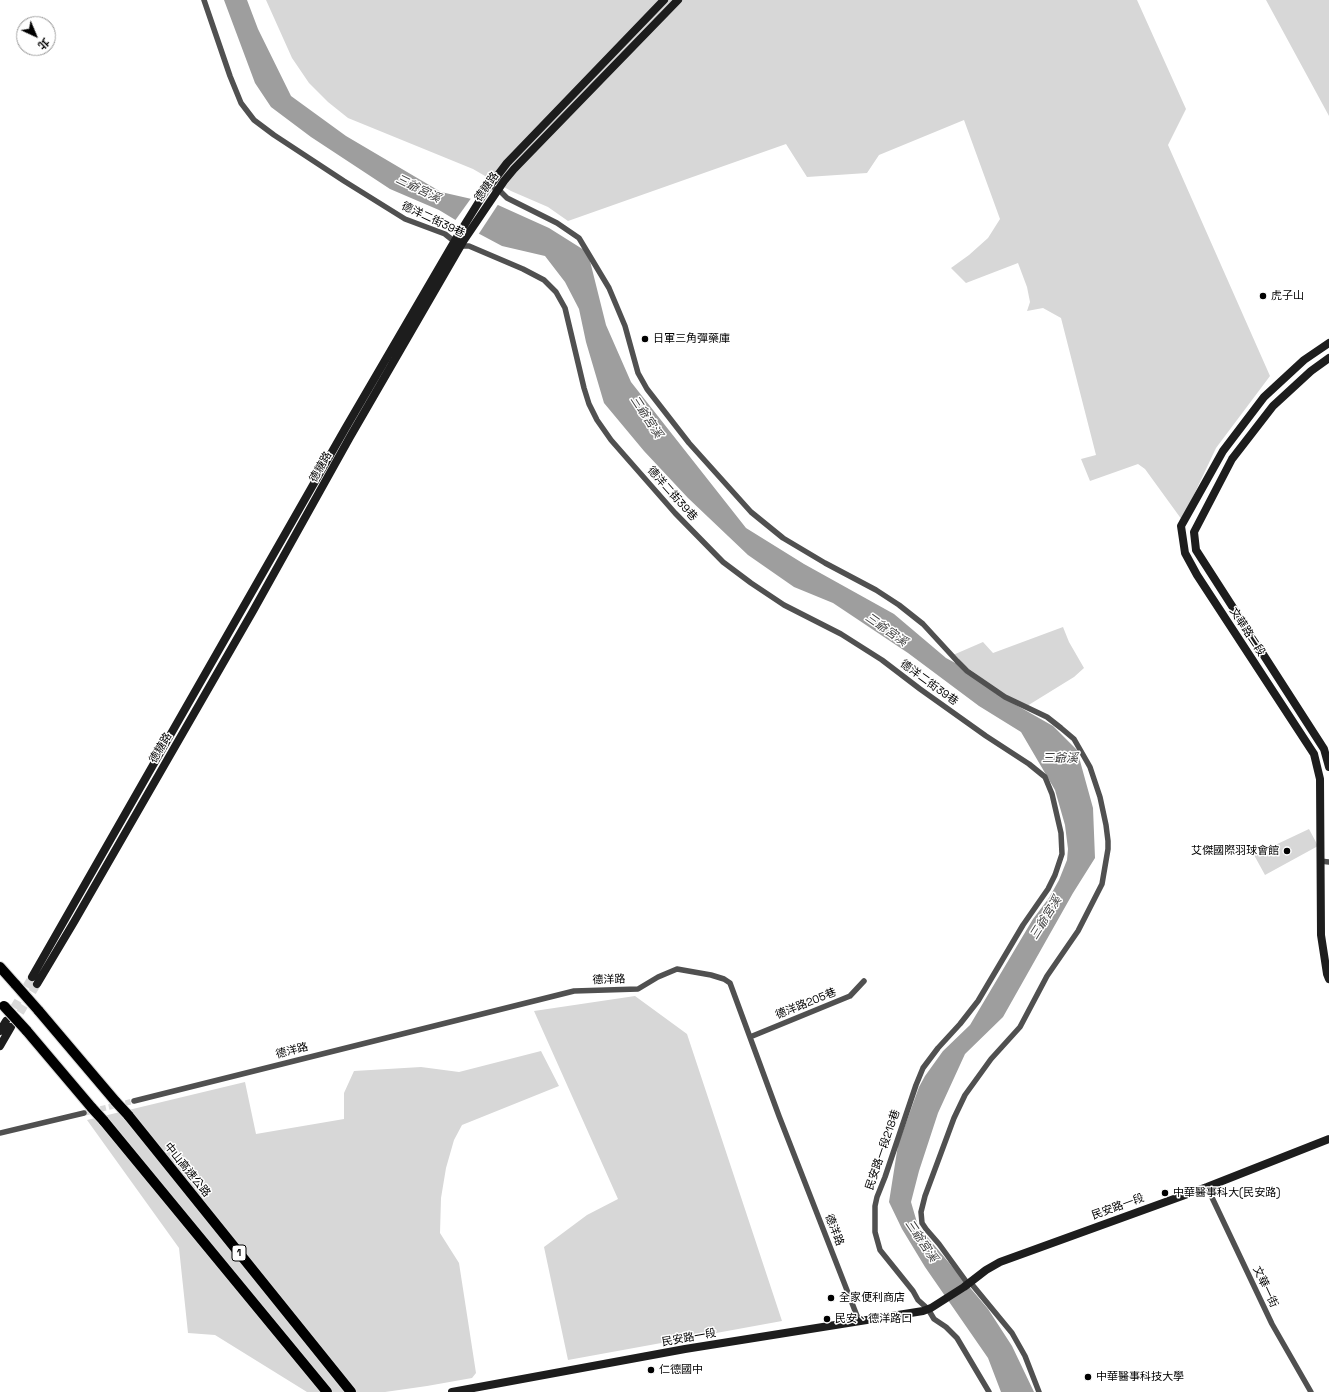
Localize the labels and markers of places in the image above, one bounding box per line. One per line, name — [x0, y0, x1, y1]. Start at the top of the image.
place label: 虎子山 — [1271, 289, 1304, 303]
marker: 虎子山 — [1258, 291, 1268, 301]
place label: 日軍三角彈藥庫 — [653, 332, 730, 346]
marker: 日軍三角彈藥庫 — [640, 334, 650, 344]
place label: 艾傑國際羽球會館 — [1191, 844, 1279, 858]
marker: 艾傑國際羽球會館 — [1282, 846, 1292, 856]
place label: 中華醫事科大(民安路) — [1173, 1186, 1280, 1200]
marker: 中華醫事科大(民安路) — [1160, 1188, 1170, 1198]
place label: 全家便利商店 — [839, 1291, 905, 1305]
marker: 全家便利商店 — [826, 1293, 836, 1303]
place label: 民安、德洋路口 — [835, 1312, 912, 1326]
marker: 民安、德洋路口 — [822, 1314, 832, 1324]
place label: 仁德國中 — [659, 1363, 703, 1377]
marker: 仁德國中 — [646, 1365, 656, 1375]
place label: 中華醫事科技大學 — [1096, 1370, 1184, 1384]
marker: 中華醫事科技大學 — [1083, 1372, 1093, 1382]

